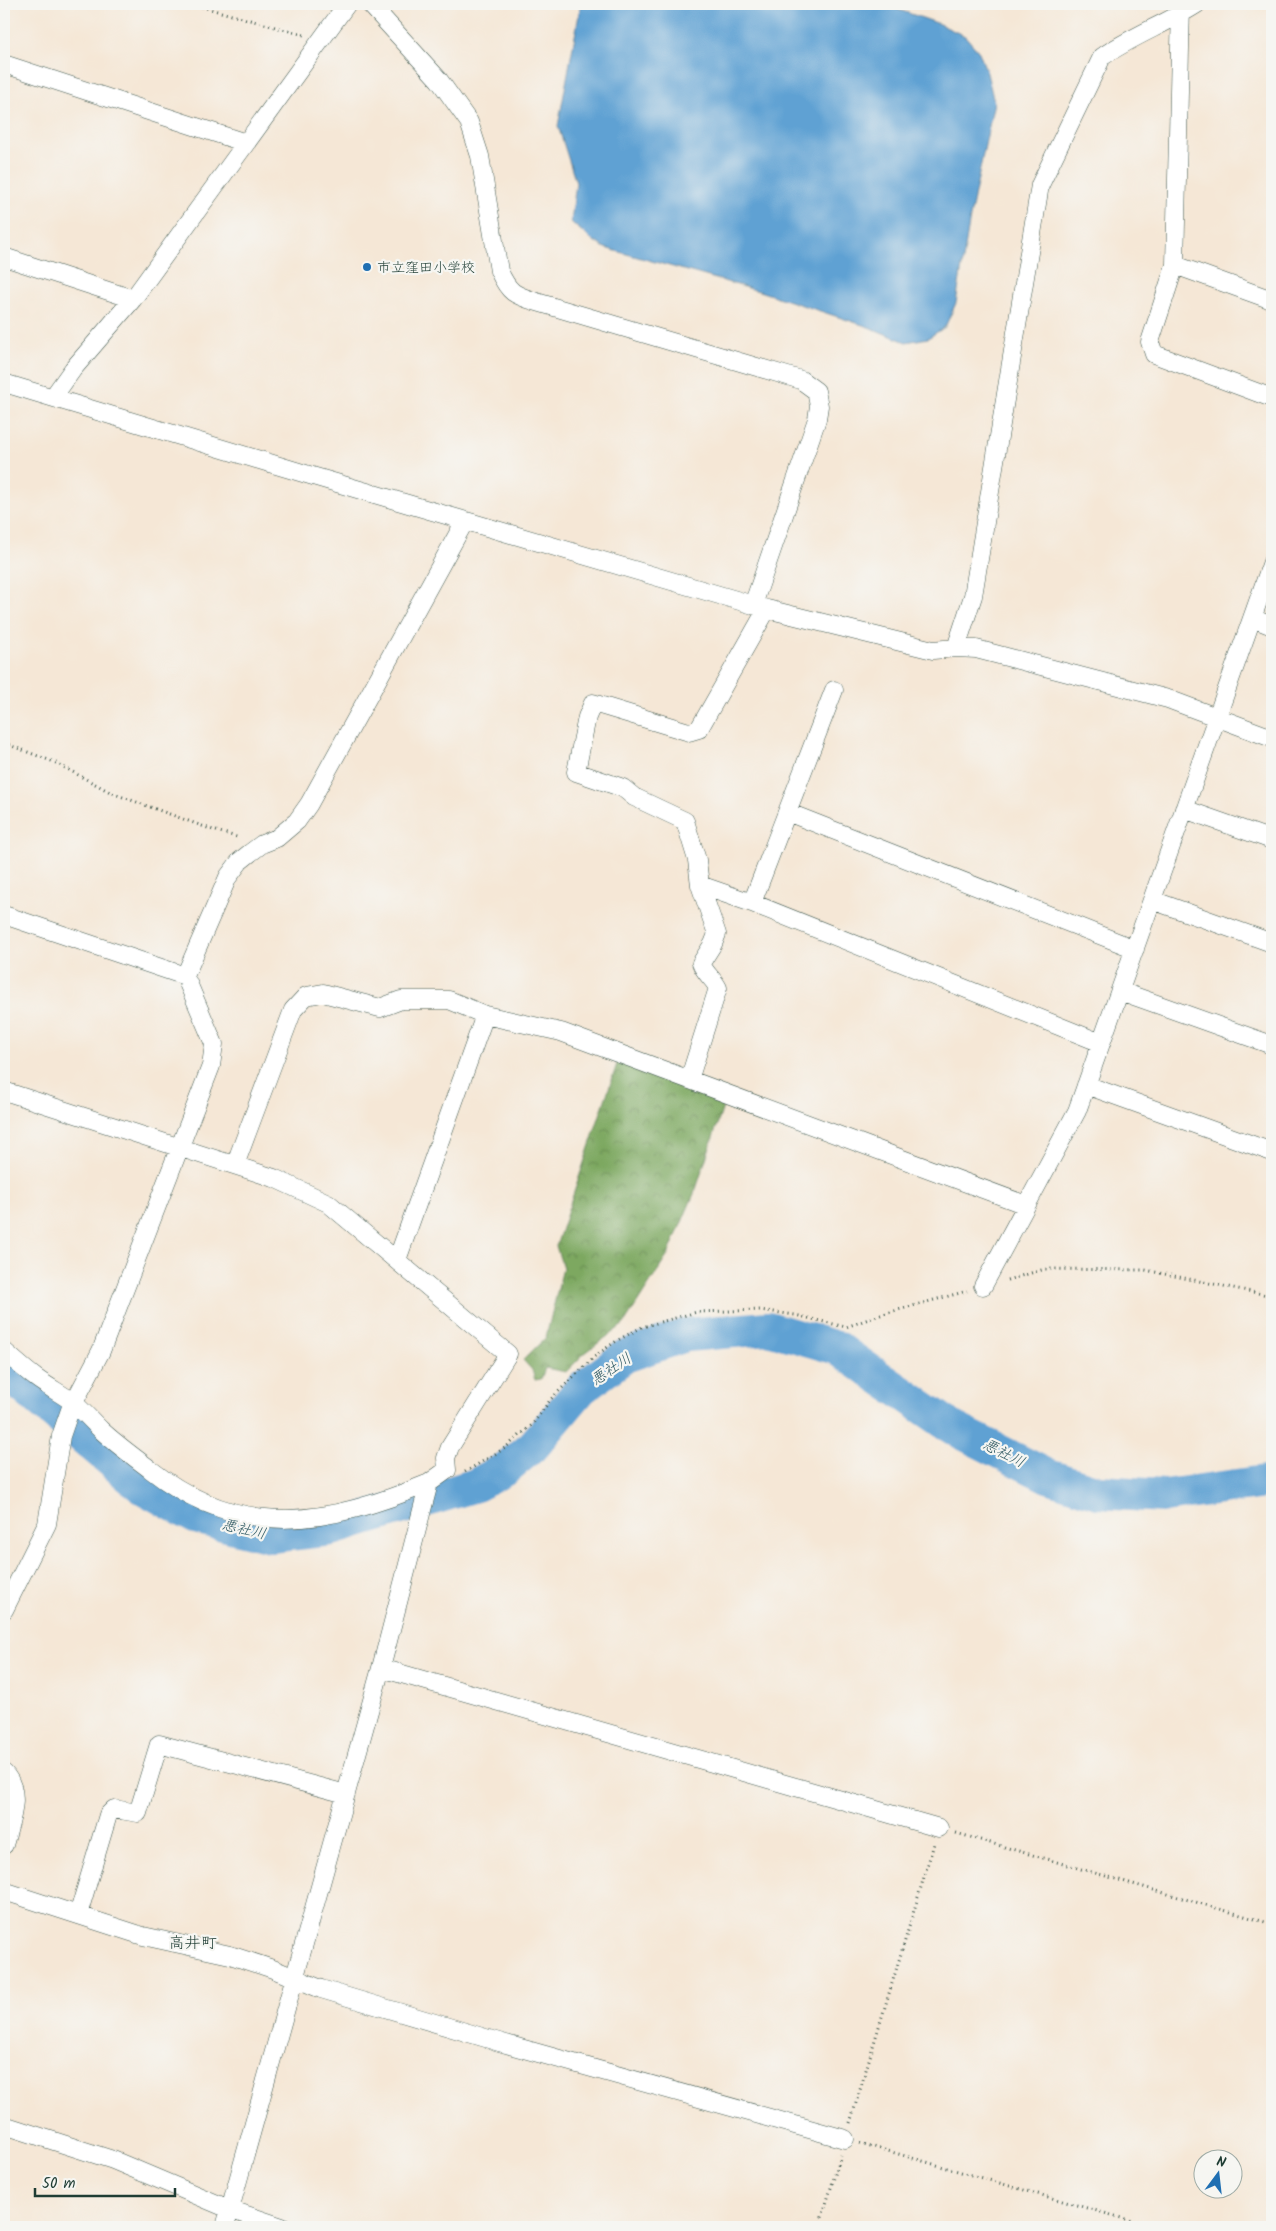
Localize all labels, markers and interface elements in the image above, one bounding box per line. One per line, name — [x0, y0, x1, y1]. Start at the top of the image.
place label: 市立窪田小学校 — [377, 257, 475, 279]
marker: 市立窪田小学校 — [361, 261, 373, 273]
water label: 悪社川 — [586, 1347, 637, 1392]
water label: 悪社川 — [978, 1433, 1029, 1475]
water label: 悪社川 — [219, 1513, 268, 1547]
district label: 高井町 — [169, 1931, 217, 1956]
north arrow — [1194, 2148, 1244, 2198]
text: N — [1214, 2151, 1228, 2174]
scale bar — [35, 2166, 175, 2198]
text: 50 m — [42, 2172, 76, 2196]

